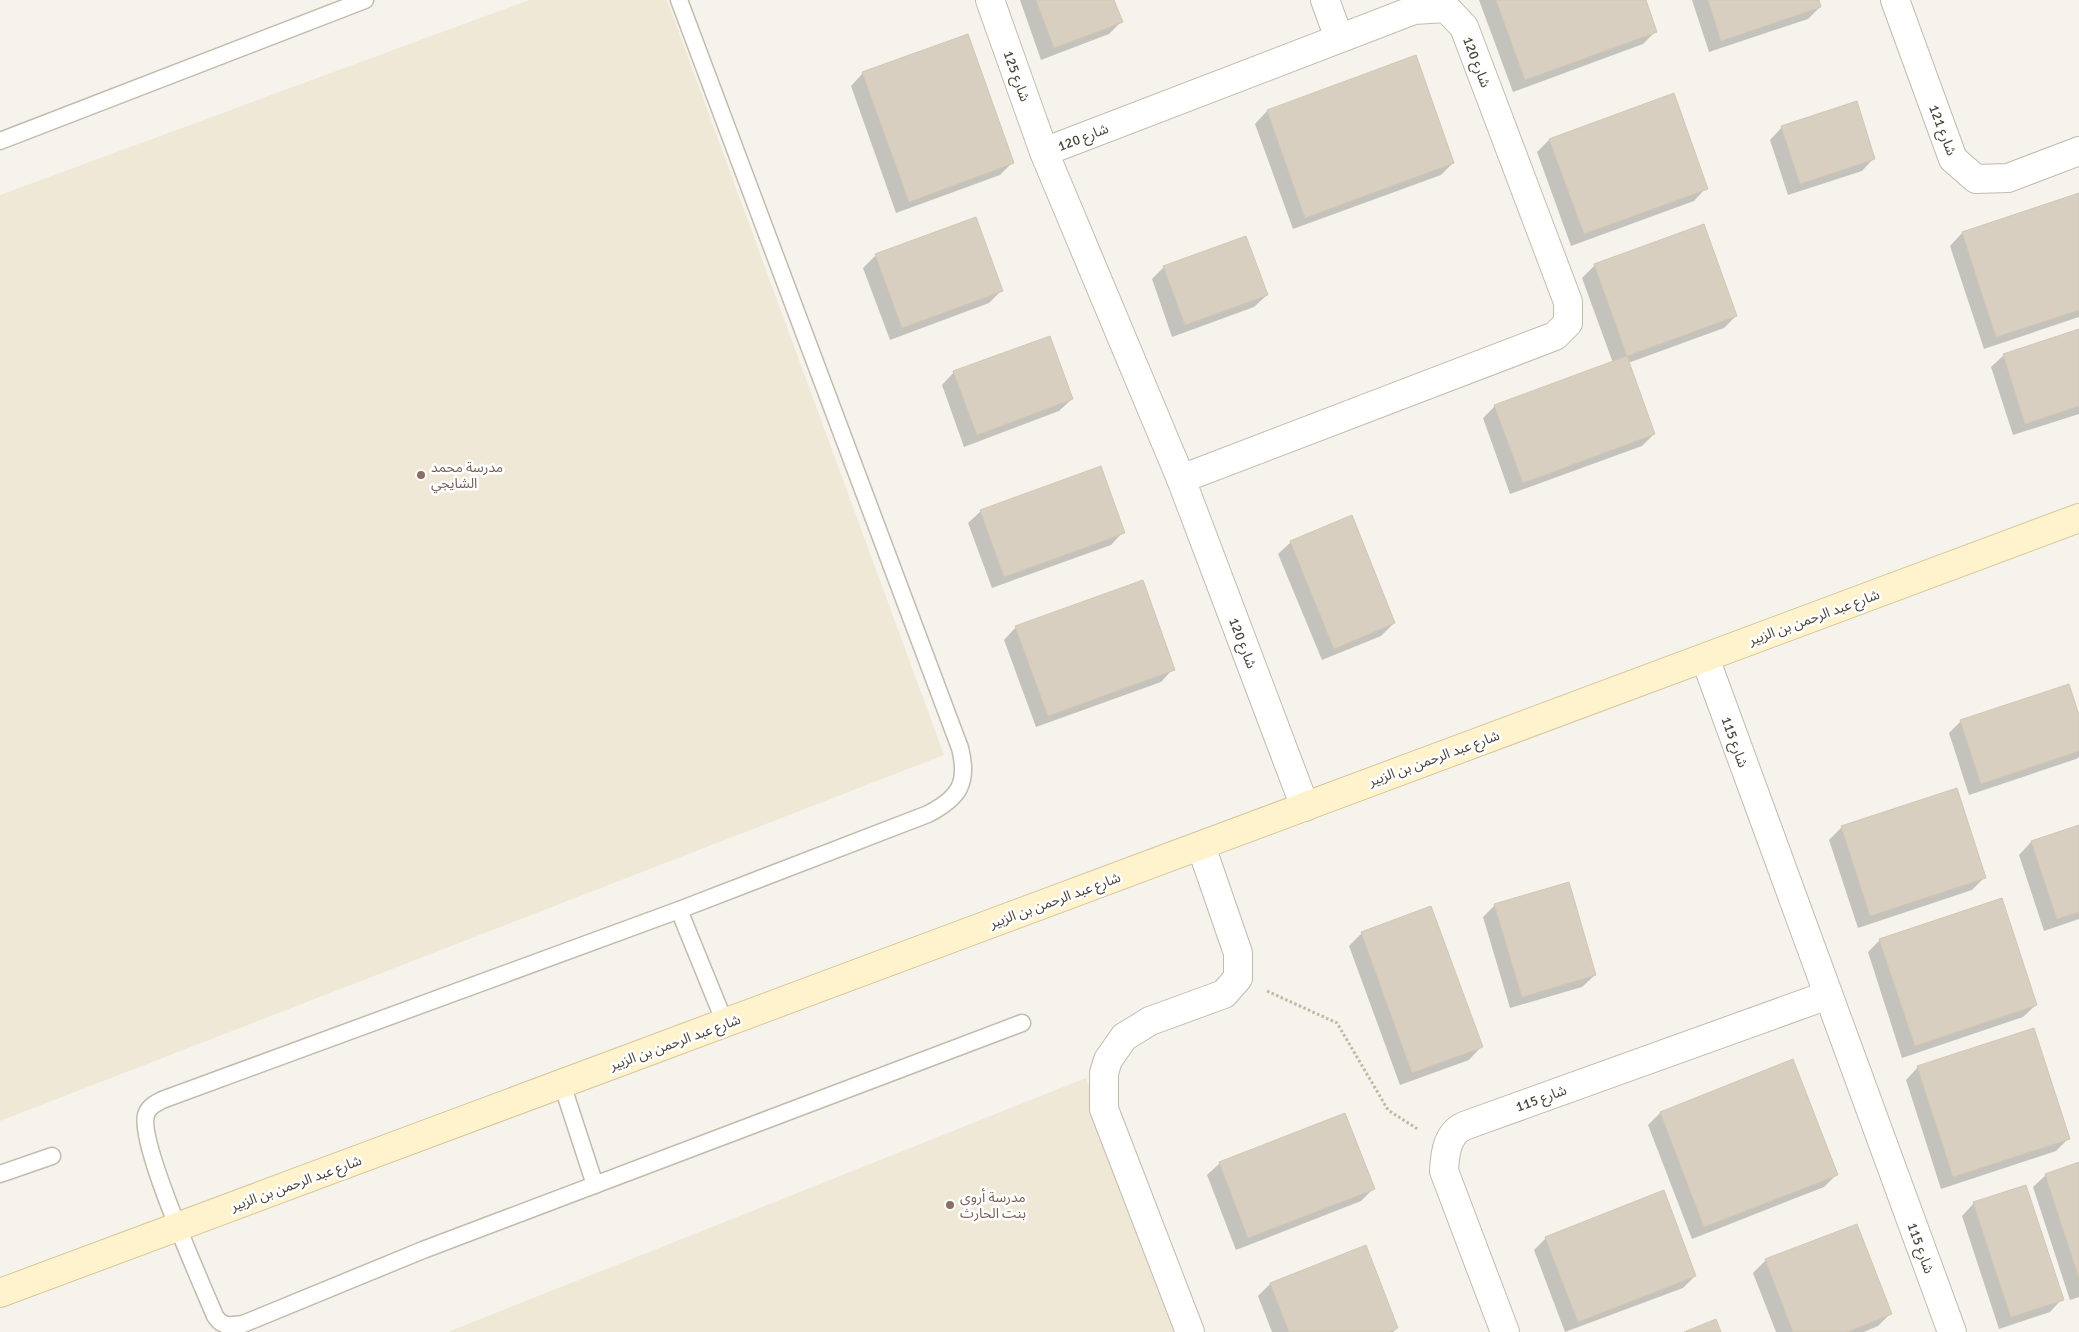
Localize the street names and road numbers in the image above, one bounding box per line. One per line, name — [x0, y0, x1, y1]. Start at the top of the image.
street label: شارع 120 — [1457, 34, 1494, 91]
street label: شارع 125 — [998, 48, 1034, 105]
street label: شارع 121 — [1923, 102, 1960, 159]
street label: شارع 120 — [1055, 120, 1112, 157]
street label: شارع عبد الرحمن بن الزبير — [1745, 586, 1883, 651]
street label: شارع 120 — [1223, 615, 1260, 672]
street label: شارع 115 — [1716, 714, 1752, 771]
street label: شارع عبد الرحمن بن الزبير — [1365, 727, 1503, 792]
street label: شارع عبد الرحمن بن الزبير — [986, 869, 1124, 934]
street label: شارع عبد الرحمن بن الزبير — [606, 1011, 744, 1076]
street label: شارع 115 — [1513, 1081, 1570, 1117]
street label: شارع عبد الرحمن بن الزبير — [227, 1152, 365, 1217]
street label: شارع 115 — [1902, 1220, 1938, 1277]

